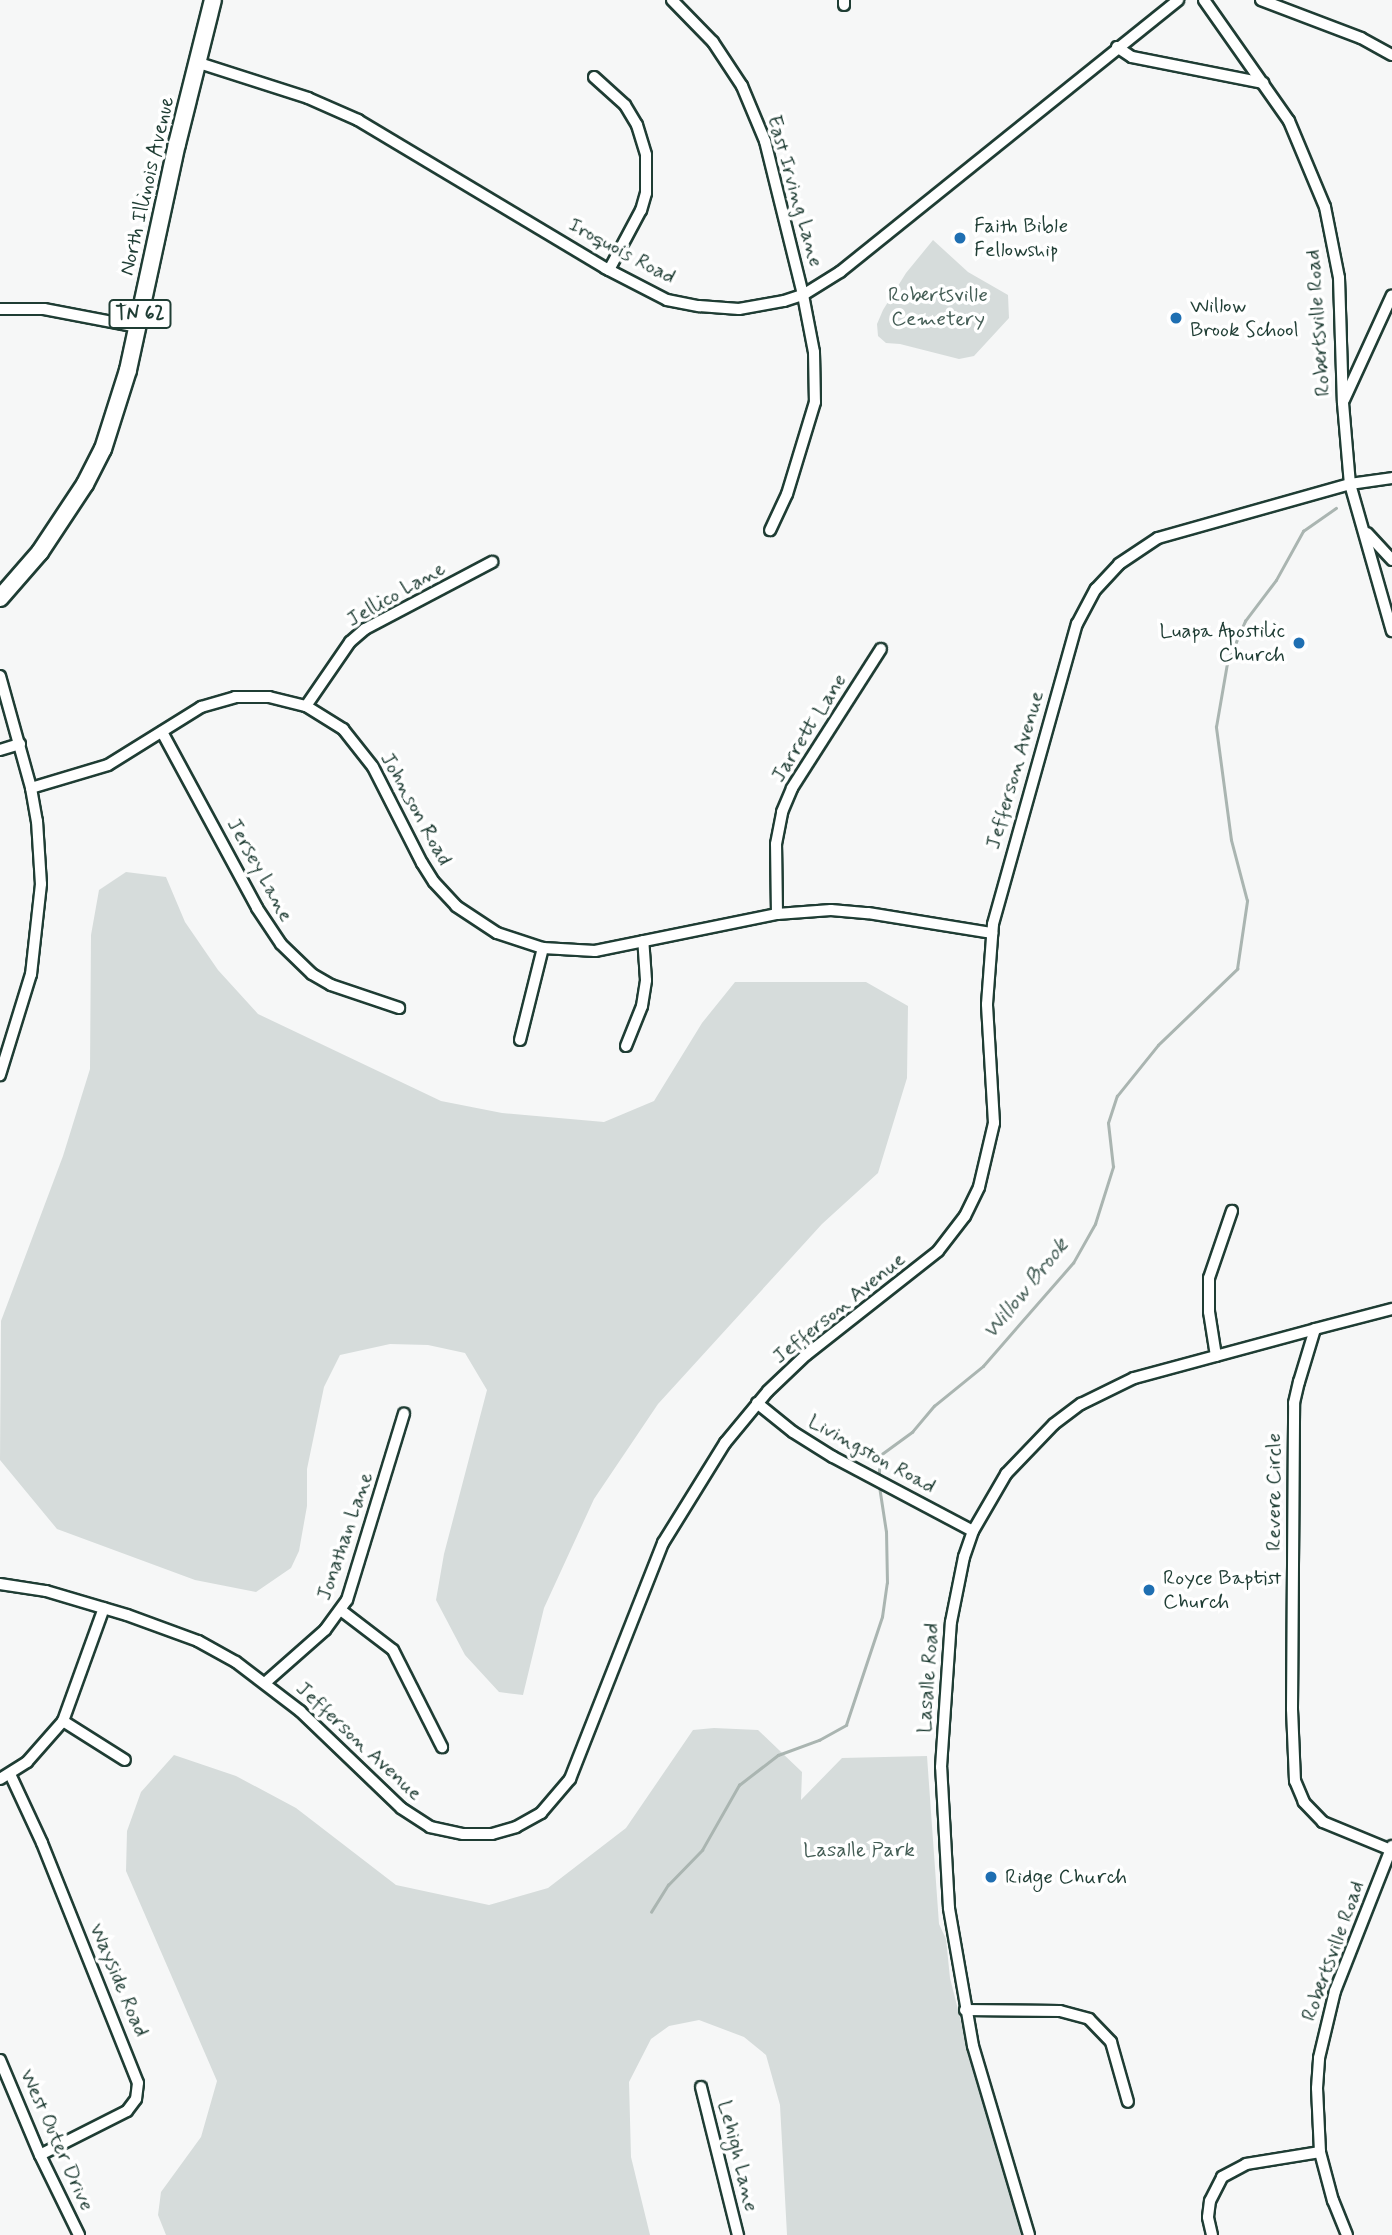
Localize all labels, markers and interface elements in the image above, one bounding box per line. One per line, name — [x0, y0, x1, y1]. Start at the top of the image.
street label: North Illinois Avenue — [114, 91, 180, 281]
street label: East Irving Lane — [762, 113, 828, 269]
street label: Iroquois Road — [564, 212, 680, 290]
place label: Faith Bible Fellowship — [974, 213, 1068, 263]
marker: Faith Bible Fellowship — [952, 230, 968, 246]
street label: Robertsville Road — [1300, 248, 1336, 398]
park label: Robertsville Cemetery — [888, 282, 988, 332]
place label: Willow Brook School — [1190, 293, 1300, 343]
road number: TN 62 — [107, 298, 173, 330]
marker: Willow Brook School — [1168, 310, 1184, 326]
street label: Jellico Lane — [343, 556, 449, 632]
place label: Luapa Apostilic Church — [1160, 618, 1285, 668]
marker: Luapa Apostilic Church — [1291, 635, 1307, 651]
street label: Jarrett Lane — [766, 669, 852, 787]
street label: Jefferson Avenue — [980, 688, 1050, 852]
street label: Johnson Road — [375, 748, 457, 870]
street label: Jersey Lane — [222, 816, 298, 924]
water label: Willow Brook — [977, 1233, 1075, 1345]
street label: Jefferson Avenue — [767, 1247, 911, 1369]
street label: Livingston Road — [805, 1409, 939, 1499]
street label: Revere Circle — [1261, 1433, 1287, 1551]
street label: Jonathan Lane — [312, 1470, 378, 1602]
place label: Royce Baptist Church — [1163, 1565, 1280, 1615]
marker: Royce Baptist Church — [1141, 1582, 1157, 1598]
street label: Lasalle Road — [912, 1622, 944, 1734]
street label: Jefferson Avenue — [291, 1676, 427, 1806]
park label: Lasalle Park — [804, 1837, 914, 1863]
place label: Ridge Church — [1005, 1864, 1125, 1890]
marker: Ridge Church — [983, 1869, 999, 1885]
street label: Robertsville Road — [1296, 1877, 1370, 2025]
street label: Wayside Road — [84, 1919, 154, 2041]
street label: West Outer Drive — [15, 2066, 99, 2214]
street label: Lehigh Lane — [712, 2099, 764, 2213]

